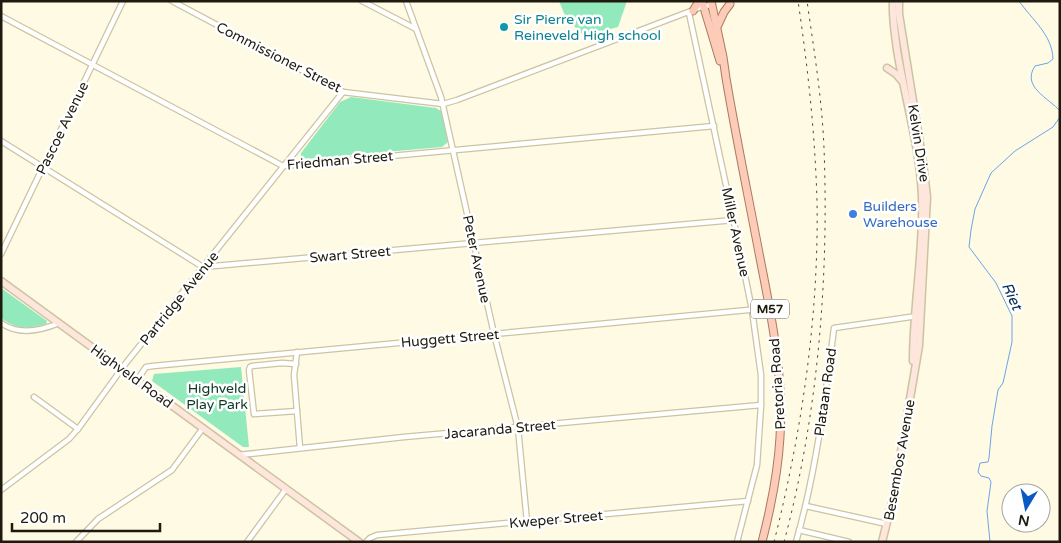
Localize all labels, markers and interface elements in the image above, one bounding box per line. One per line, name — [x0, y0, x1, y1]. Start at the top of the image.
place label: Sir Pierre van Reineveld High school — [514, 11, 661, 44]
street label: Commissioner Street — [213, 19, 345, 97]
marker: Sir Pierre van Reineveld High school — [498, 21, 510, 33]
street label: Pascoe Avenue — [33, 79, 92, 177]
street label: Kelvin Drive — [904, 103, 933, 183]
street label: Friedman Street — [286, 147, 395, 174]
street label: Miller Avenue — [718, 186, 753, 278]
place label: Builders Warehouse — [863, 198, 938, 231]
marker: Builders Warehouse — [847, 208, 859, 220]
street label: Peter Avenue — [459, 214, 494, 305]
street label: Swart Street — [309, 242, 392, 267]
street label: Partridge Avenue — [136, 248, 222, 349]
water label: Riet — [998, 279, 1027, 315]
road number: M57 — [751, 300, 789, 318]
street label: Huggett Street — [400, 326, 501, 351]
street label: Pretoria Road — [766, 338, 789, 430]
street label: Highveld Road — [87, 341, 176, 412]
street label: Plataan Road — [811, 347, 840, 437]
park label: Highveld Play Park — [186, 380, 248, 413]
street label: Besembos Avenue — [880, 398, 919, 522]
street label: Jacaranda Street — [444, 416, 557, 443]
north arrow — [1001, 483, 1051, 533]
scale bar — [12, 500, 160, 532]
street label: Kweper Street — [508, 507, 604, 532]
text: 200 m — [20, 509, 66, 527]
text: N — [1017, 511, 1031, 530]

